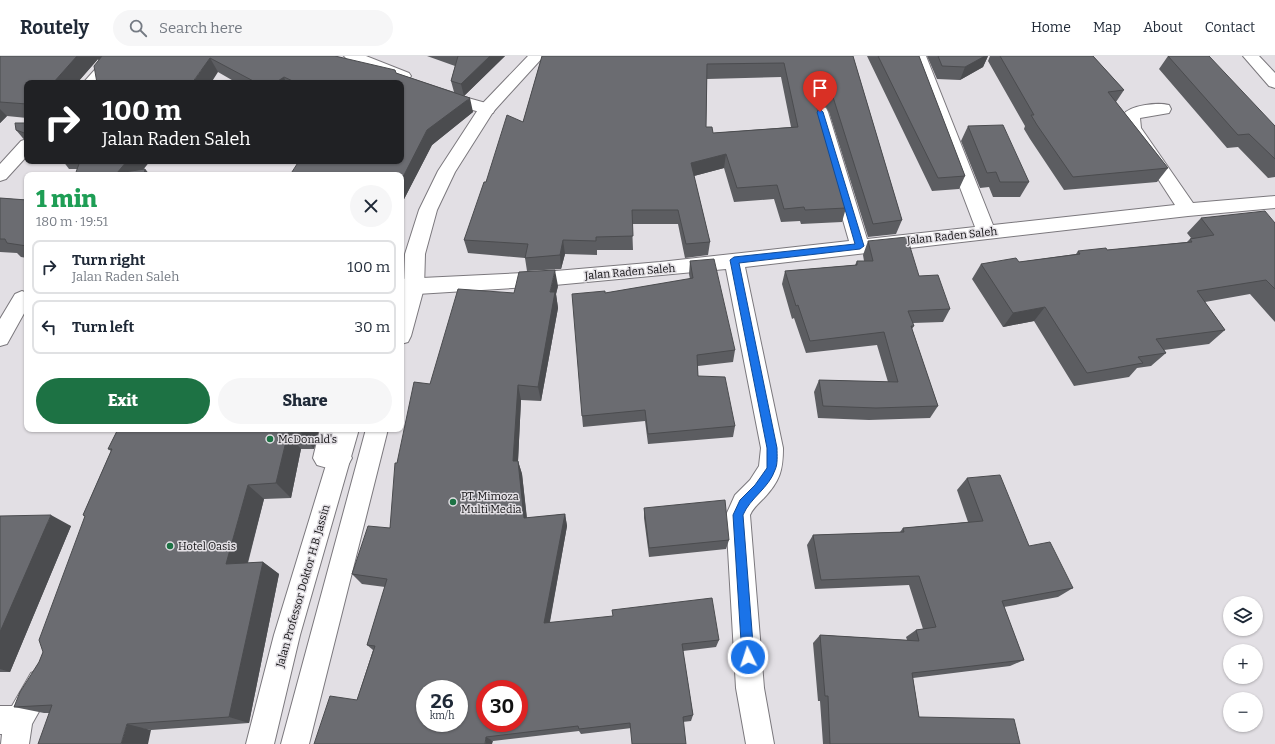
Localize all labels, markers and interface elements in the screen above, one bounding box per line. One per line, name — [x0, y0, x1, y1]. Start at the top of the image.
search box — [113, 10, 393, 46]
text: Routely — [20, 16, 89, 39]
icon: search — [127, 17, 149, 39]
text: Search here — [159, 19, 242, 37]
text: Home — [1031, 19, 1071, 36]
text: Map — [1093, 19, 1121, 36]
text: About — [1143, 19, 1183, 36]
text: Contact — [1205, 19, 1255, 36]
pin — [803, 71, 837, 112]
icon: arrive — [809, 77, 831, 99]
text: 100 m — [102, 94, 181, 127]
icon: right — [36, 96, 88, 148]
text: Jalan Raden Saleh — [102, 128, 251, 150]
text: 1 min — [36, 185, 97, 213]
button: close — [350, 185, 392, 227]
text: 180 m · 19:51 — [36, 214, 108, 229]
street label: Jalan Raden Saleh — [905, 225, 998, 247]
text: Turn right — [72, 251, 145, 269]
icon: right — [38, 256, 60, 278]
text: 100 m — [347, 258, 390, 276]
street label: Jalan Raden Saleh — [583, 262, 676, 283]
text: Jalan Raden Saleh — [72, 269, 179, 284]
icon: left — [38, 316, 60, 338]
text: Turn left — [72, 318, 134, 336]
text: 30 m — [355, 318, 390, 336]
button: Exit — [36, 378, 210, 424]
button: Share — [218, 378, 392, 424]
place label: McDonald's — [278, 433, 337, 446]
marker: McDonald's — [265, 434, 275, 444]
place label: PT. Mimoza Multi Media — [461, 490, 522, 516]
marker: PT. Mimoza Multi Media — [448, 497, 458, 507]
street label: Jalan Professor Doktor H.B. Jassin — [273, 503, 332, 670]
place label: Hotel Oasis — [178, 540, 236, 553]
marker: Hotel Oasis — [165, 541, 175, 551]
map controls — [1223, 596, 1263, 732]
button: layers — [1223, 596, 1263, 636]
position arrow — [727, 636, 769, 678]
button: + — [1223, 644, 1263, 684]
speed limit sign: 30 — [476, 680, 528, 732]
text: 26 — [430, 689, 454, 713]
button: − — [1223, 692, 1263, 732]
text: km/h — [430, 710, 454, 722]

